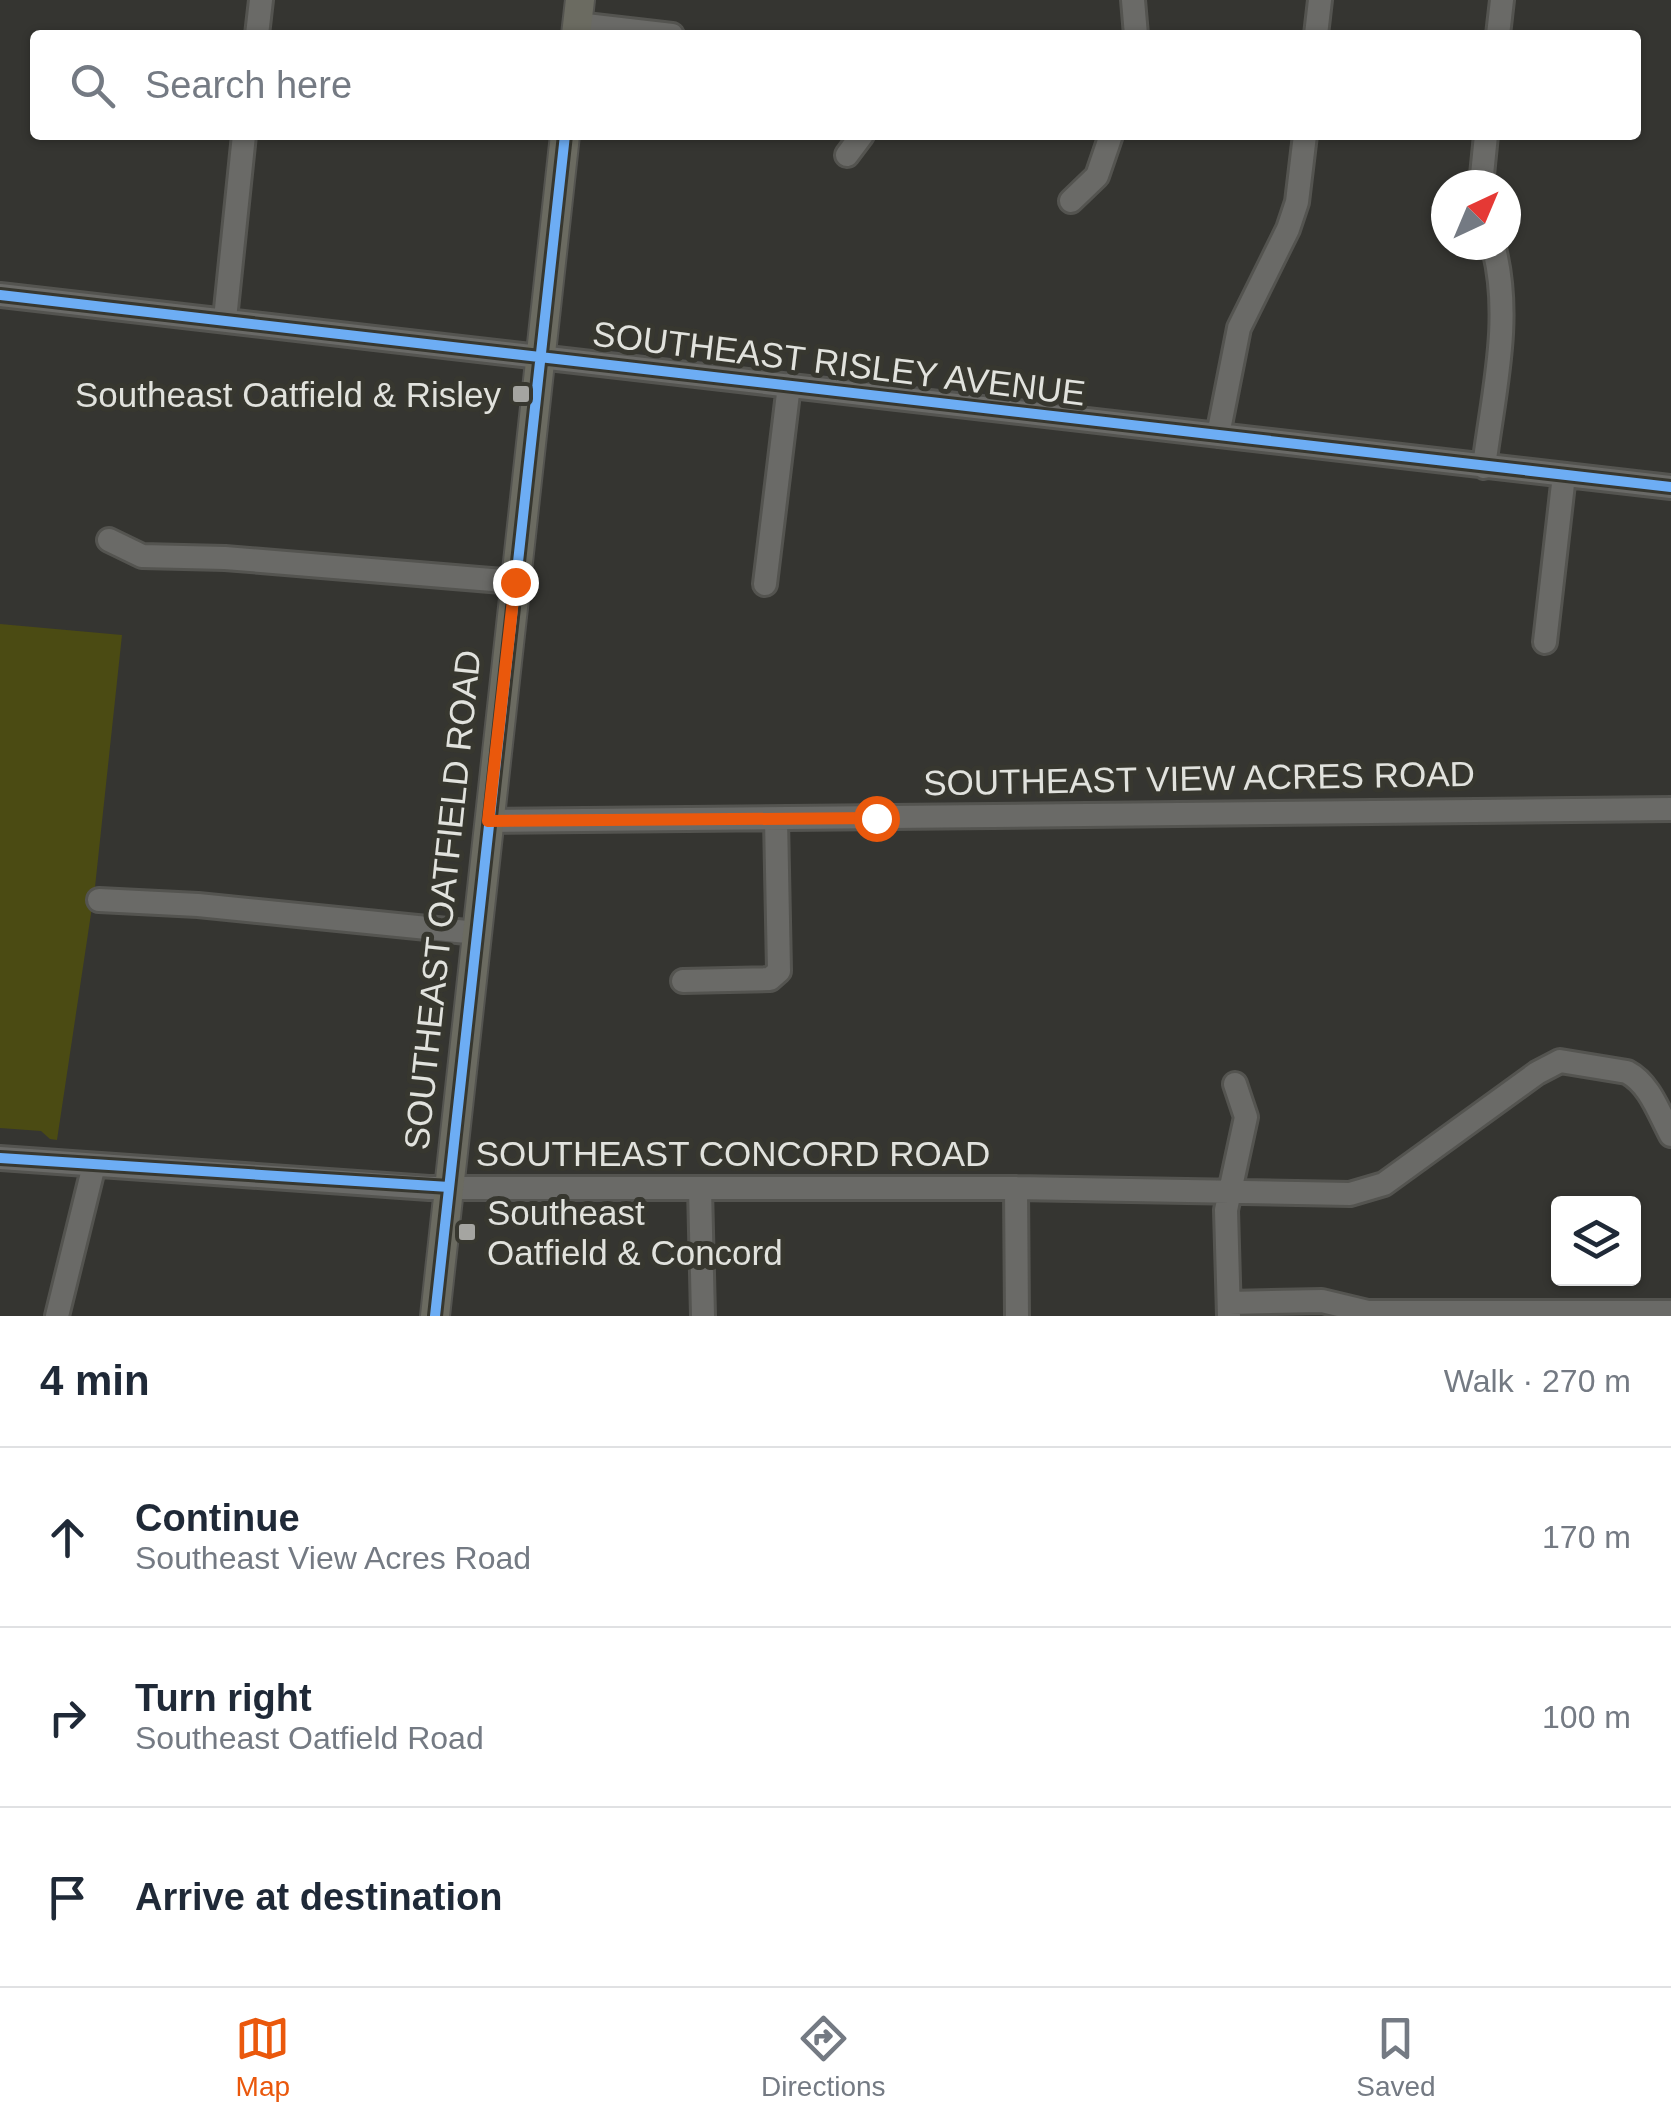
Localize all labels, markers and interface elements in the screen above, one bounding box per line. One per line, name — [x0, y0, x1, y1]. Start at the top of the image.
search box — [30, 30, 1641, 140]
icon: search — [65, 58, 120, 113]
text: Search here — [145, 64, 352, 106]
north arrow — [1431, 170, 1521, 260]
street label: SOUTHEAST RISLEY AVENUE — [590, 313, 1088, 413]
place label: Southeast Oatfield & Risley — [75, 375, 501, 414]
marker: Southeast Oatfield & Risley — [510, 383, 532, 405]
route end — [493, 560, 539, 606]
street label: SOUTHEAST OATFIELD ROAD — [396, 648, 488, 1152]
street label: SOUTHEAST VIEW ACRES ROAD — [923, 754, 1475, 802]
route start — [854, 796, 900, 842]
street label: SOUTHEAST CONCORD ROAD — [476, 1134, 990, 1173]
place label: Southeast Oatfield & Concord — [487, 1193, 783, 1272]
map controls — [1551, 1196, 1641, 1286]
button: layers — [1551, 1196, 1641, 1286]
marker: Southeast Oatfield & Concord — [456, 1221, 478, 1243]
text: 4 min — [40, 1357, 150, 1404]
text: Walk · 270 m — [1444, 1363, 1631, 1399]
text: Continue — [135, 1497, 300, 1539]
icon: ahead — [40, 1510, 95, 1565]
text: 170 m — [1542, 1519, 1631, 1555]
text: Southeast View Acres Road — [135, 1540, 531, 1576]
text: Turn right — [135, 1677, 312, 1719]
icon: right — [40, 1690, 95, 1745]
text: 100 m — [1542, 1699, 1631, 1735]
text: Southeast Oatfield Road — [135, 1720, 484, 1756]
icon: arrive — [40, 1870, 95, 1925]
text: Arrive at destination — [135, 1876, 502, 1918]
tab: Map — [235, 2011, 290, 2103]
tab: Directions — [761, 2011, 886, 2103]
tab: Saved — [1356, 2011, 1436, 2103]

